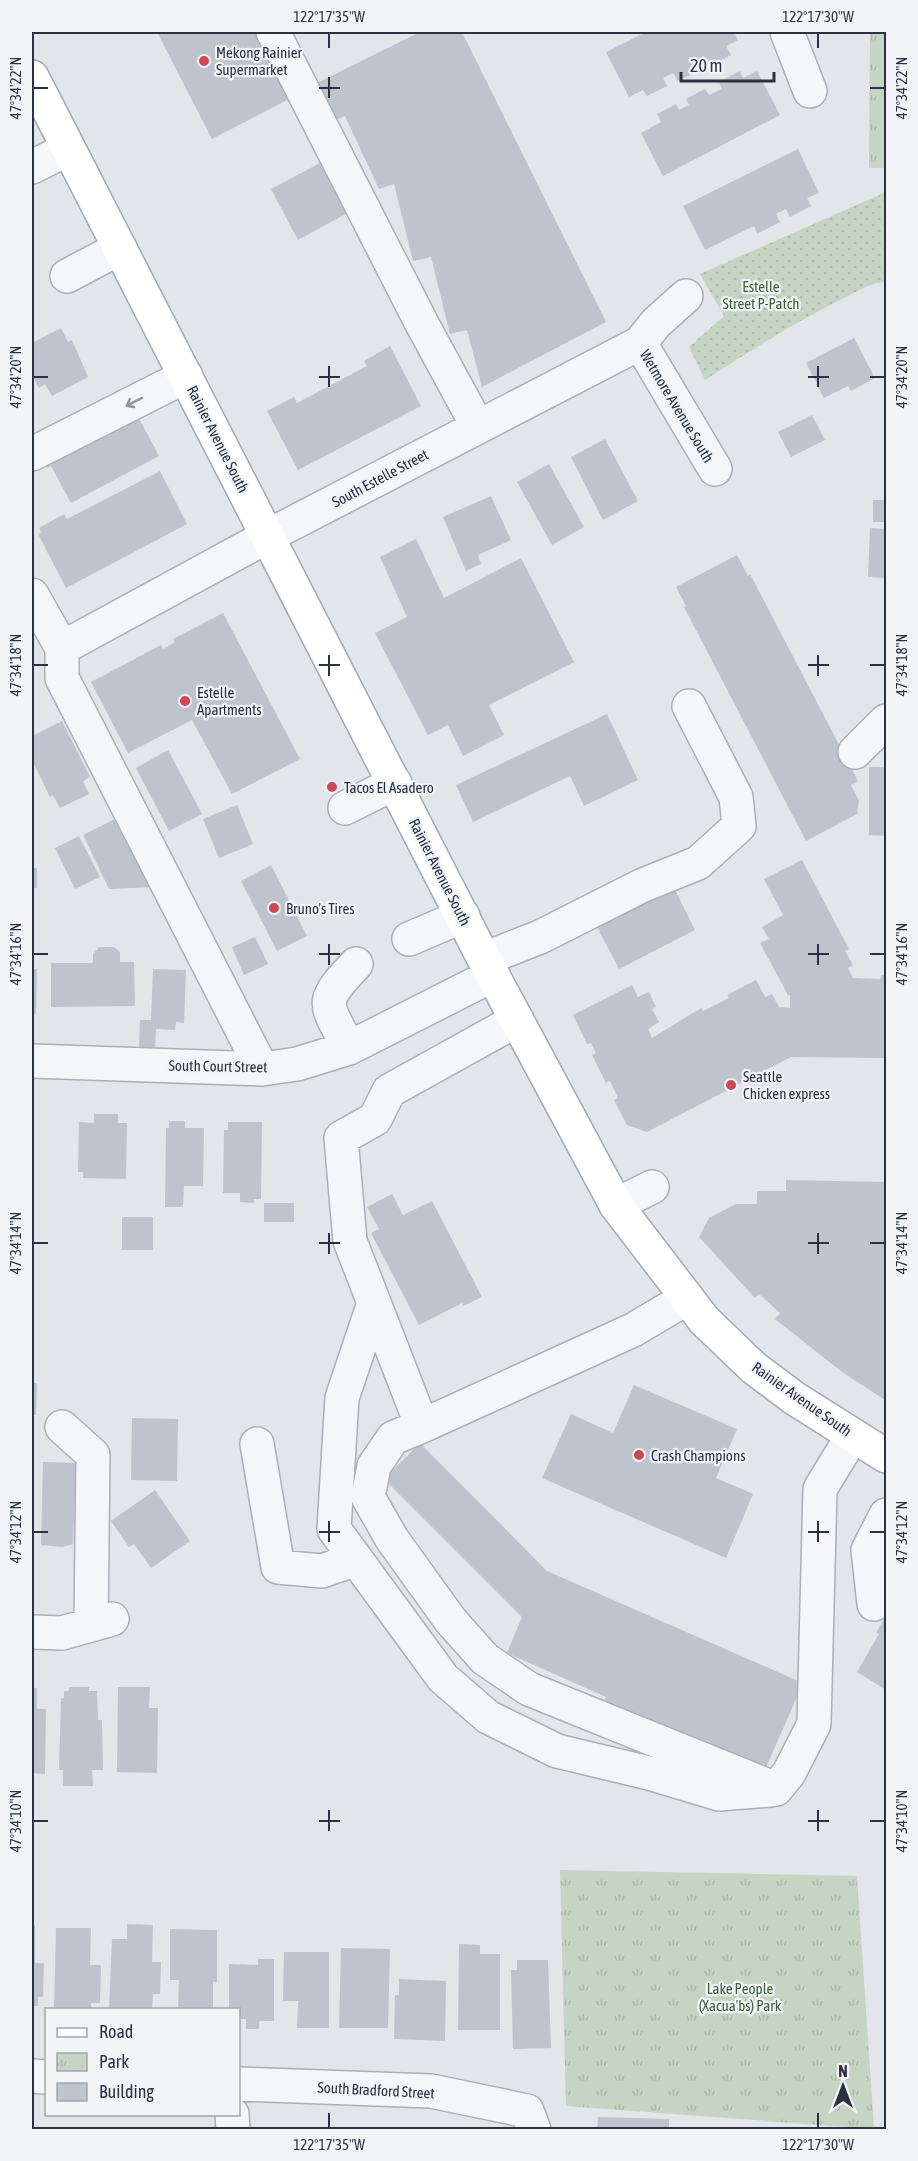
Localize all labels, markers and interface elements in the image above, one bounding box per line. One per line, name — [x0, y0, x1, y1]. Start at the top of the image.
text: 122°17'35"W — [293, 8, 365, 25]
text: 122°17'30"W — [782, 8, 854, 25]
place label: Mekong Rainier Supermarket — [216, 44, 302, 78]
scale bar — [681, 45, 774, 83]
marker: Mekong Rainier Supermarket — [197, 54, 211, 68]
text: 20 m — [690, 55, 722, 76]
text: 47°34'22"N — [7, 57, 24, 119]
text: 47°34'22"N — [893, 57, 910, 119]
park label: Estelle Street P-Patch — [722, 278, 800, 312]
text: 47°34'20"N — [7, 346, 24, 408]
text: 47°34'20"N — [893, 346, 910, 408]
street label: Wetmore Avenue South — [637, 347, 717, 465]
street label: Rainier Avenue South — [184, 383, 252, 495]
one-way arrow — [125, 397, 143, 409]
street label: South Estelle Street — [329, 445, 431, 511]
text: 47°34'18"N — [7, 634, 24, 696]
text: 47°34'18"N — [893, 634, 910, 696]
place label: Estelle Apartments — [197, 684, 262, 718]
marker: Estelle Apartments — [178, 694, 192, 708]
place label: Tacos El Asadero — [344, 779, 434, 796]
marker: Tacos El Asadero — [325, 780, 339, 794]
street label: Rainier Avenue South — [406, 816, 474, 928]
place label: Bruno's Tires — [286, 900, 355, 917]
marker: Bruno's Tires — [267, 901, 281, 915]
text: 47°34'16"N — [7, 923, 24, 985]
text: 47°34'16"N — [893, 923, 910, 985]
street label: South Court Street — [168, 1057, 268, 1075]
place label: Seattle Chicken express — [743, 1068, 830, 1102]
marker: Seattle Chicken express — [724, 1078, 738, 1092]
text: 47°34'14"N — [7, 1212, 24, 1274]
text: 47°34'14"N — [893, 1212, 910, 1274]
street label: Rainier Avenue South — [749, 1358, 855, 1440]
place label: Crash Champions — [651, 1447, 745, 1464]
marker: Crash Champions — [632, 1448, 646, 1462]
text: 47°34'12"N — [7, 1501, 24, 1563]
text: 47°34'12"N — [893, 1501, 910, 1563]
text: 47°34'10"N — [7, 1790, 24, 1852]
text: 47°34'10"N — [893, 1790, 910, 1852]
park label: Lake People (Xacua'bs) Park — [699, 1980, 782, 2014]
legend — [45, 2008, 240, 2116]
text: Road — [99, 2021, 133, 2042]
text: Park — [99, 2051, 129, 2072]
north arrow — [813, 2056, 873, 2116]
text: N — [838, 2062, 848, 2080]
street label: South Bradford Street — [317, 2078, 435, 2102]
text: Building — [99, 2081, 154, 2102]
text: 122°17'35"W — [293, 2136, 365, 2153]
text: 122°17'30"W — [782, 2136, 854, 2153]

